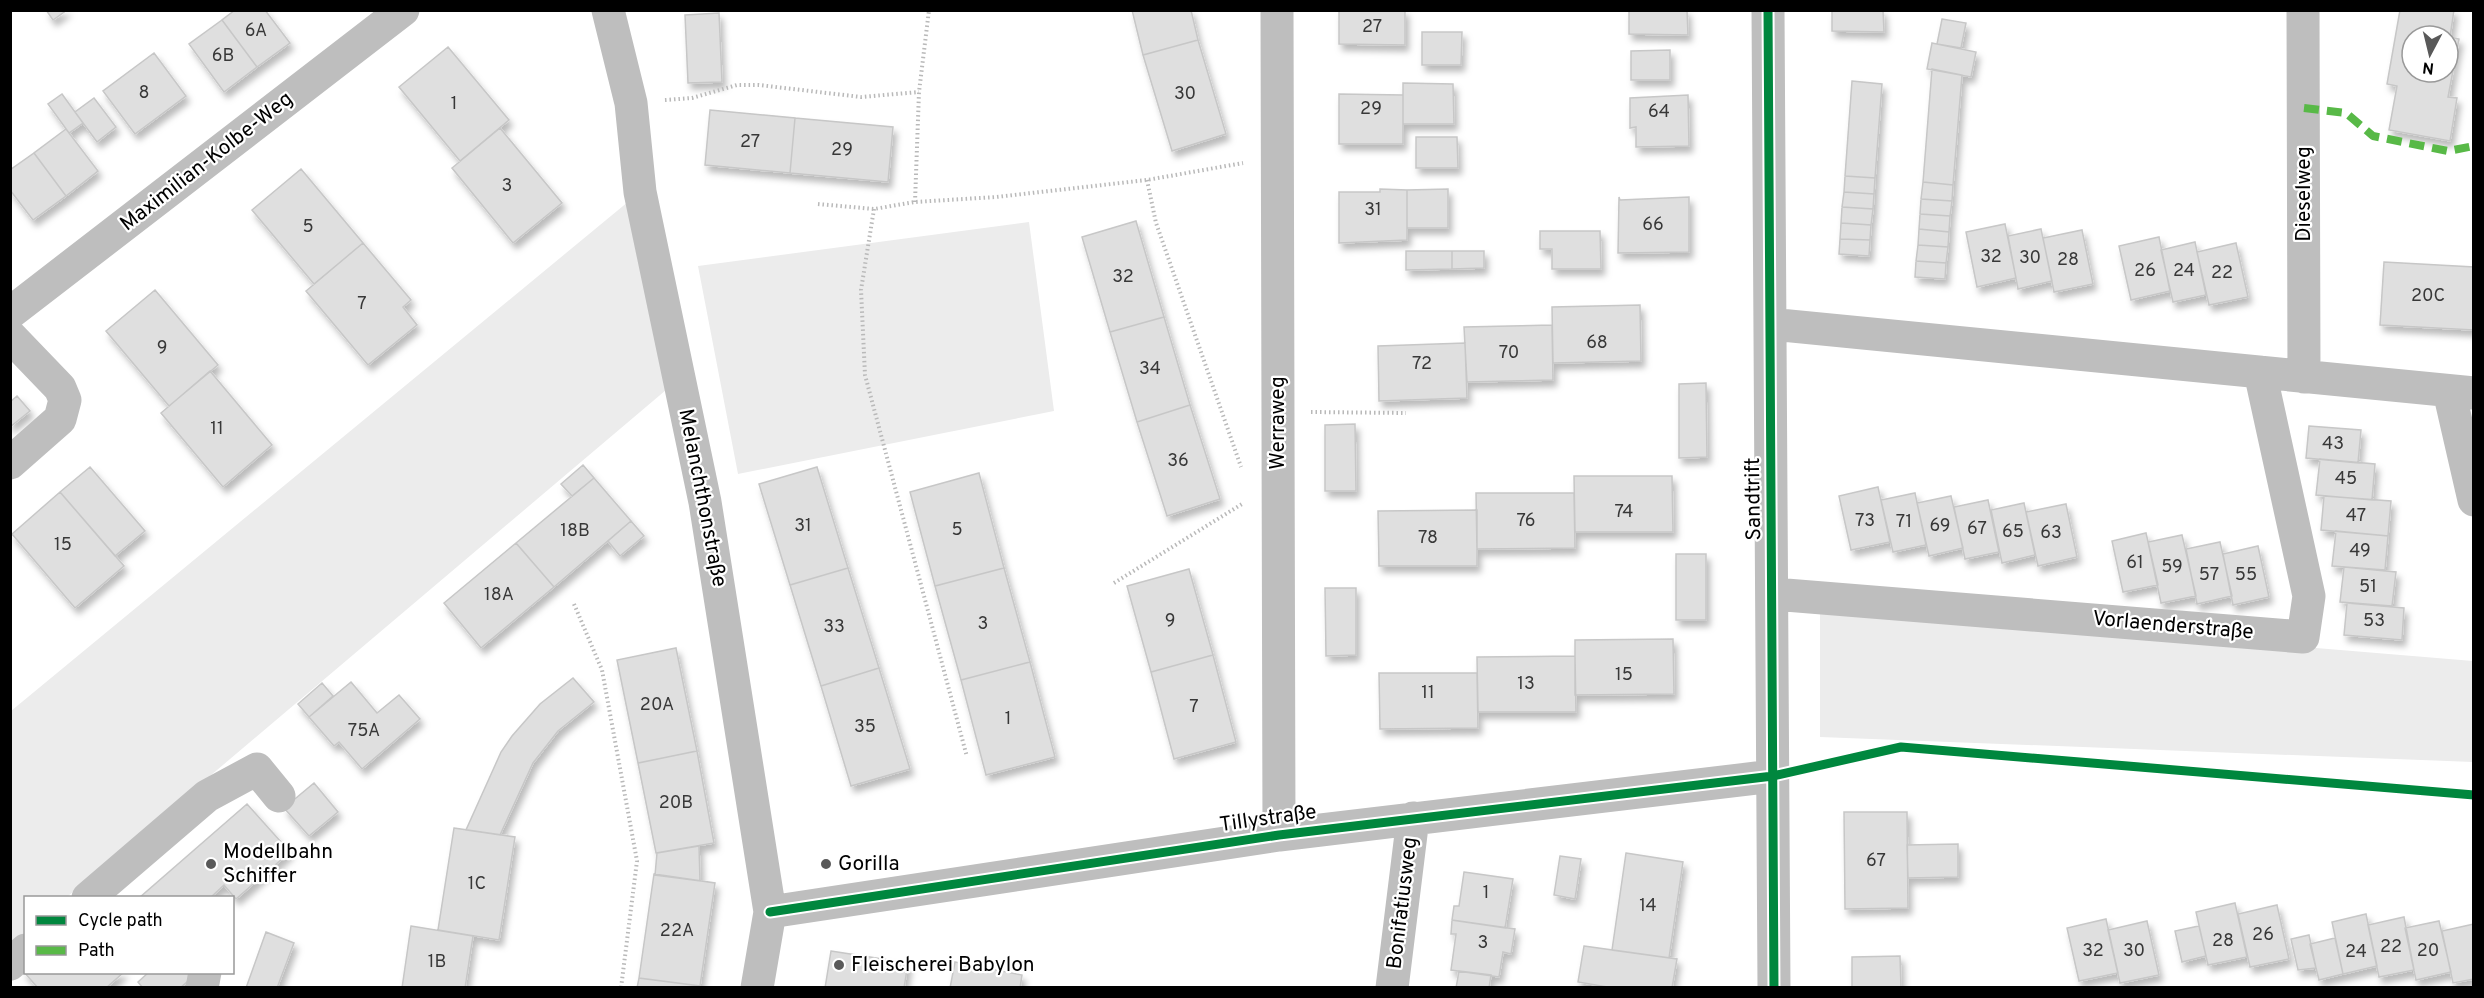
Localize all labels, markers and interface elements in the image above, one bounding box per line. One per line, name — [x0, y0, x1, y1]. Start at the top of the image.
house number: 27 — [1362, 16, 1382, 39]
house number: 6A — [245, 20, 267, 43]
north arrow — [2400, 24, 2460, 84]
house number: 6B — [212, 45, 234, 68]
text: N — [2421, 56, 2435, 78]
house number: 8 — [139, 82, 150, 105]
house number: 30 — [1174, 83, 1196, 106]
street label: Maximilian-Kolbe-Weg — [115, 86, 299, 238]
house number: 1 — [451, 93, 457, 116]
house number: 29 — [1360, 98, 1382, 121]
house number: 64 — [1648, 101, 1670, 124]
house number: 27 — [740, 131, 760, 154]
house number: 29 — [831, 139, 853, 162]
street label: Dieselweg — [2291, 146, 2318, 242]
house number: 3 — [502, 175, 512, 198]
house number: 31 — [1364, 199, 1382, 222]
house number: 66 — [1642, 214, 1664, 237]
house number: 5 — [302, 216, 314, 239]
house number: 32 — [1980, 246, 2002, 269]
house number: 30 — [2019, 247, 2041, 270]
house number: 28 — [2057, 249, 2079, 272]
house number: 26 — [2134, 260, 2156, 283]
house number: 24 — [2173, 260, 2195, 283]
house number: 22 — [2211, 262, 2233, 285]
house number: 32 — [1112, 266, 1134, 289]
house number: 20C — [2411, 285, 2445, 308]
house number: 7 — [357, 293, 367, 316]
house number: 68 — [1586, 332, 1608, 355]
house number: 9 — [157, 337, 167, 360]
house number: 70 — [1499, 342, 1519, 365]
house number: 72 — [1412, 353, 1432, 376]
house number: 34 — [1139, 358, 1161, 381]
street label: Werraweg — [1265, 376, 1292, 470]
street label: Melanchthonstraße — [672, 407, 732, 589]
house number: 11 — [210, 418, 224, 441]
house number: 43 — [2322, 433, 2344, 456]
house number: 36 — [1167, 450, 1189, 473]
street label: Sandtrift — [1740, 457, 1768, 541]
house number: 45 — [2335, 468, 2357, 491]
house number: 74 — [1615, 501, 1633, 524]
house number: 47 — [2346, 505, 2366, 528]
house number: 76 — [1516, 510, 1536, 533]
house number: 73 — [1855, 510, 1875, 533]
house number: 71 — [1896, 511, 1912, 534]
house number: 31 — [794, 515, 812, 538]
house number: 69 — [1930, 515, 1950, 538]
house number: 67 — [1967, 518, 1987, 541]
house number: 5 — [951, 519, 963, 542]
house number: 18B — [560, 520, 590, 543]
house number: 65 — [2002, 521, 2024, 544]
house number: 63 — [2040, 522, 2062, 545]
house number: 78 — [1418, 527, 1438, 550]
house number: 15 — [54, 534, 72, 557]
house number: 49 — [2349, 540, 2371, 563]
house number: 61 — [2126, 552, 2144, 575]
house number: 59 — [2161, 556, 2183, 579]
house number: 57 — [2199, 564, 2219, 587]
house number: 55 — [2235, 564, 2257, 587]
house number: 51 — [2359, 576, 2377, 599]
house number: 18A — [484, 584, 514, 607]
street label: Vorlaenderstraße — [2091, 606, 2255, 646]
house number: 9 — [1165, 610, 1175, 633]
house number: 53 — [2363, 610, 2385, 633]
house number: 3 — [978, 613, 988, 636]
house number: 33 — [823, 616, 845, 639]
house number: 15 — [1615, 664, 1633, 687]
house number: 13 — [1517, 673, 1535, 696]
house number: 11 — [1421, 682, 1435, 705]
house number: 20A — [640, 694, 674, 717]
house number: 7 — [1189, 696, 1199, 719]
house number: 1 — [1005, 708, 1011, 731]
house number: 35 — [854, 716, 876, 739]
house number: 75A — [348, 720, 380, 743]
house number: 20B — [659, 792, 693, 815]
street label: Tillystraße — [1218, 799, 1318, 839]
street label: Bonifatiusweg — [1381, 835, 1425, 971]
place label: Modellbahn Schiffer — [223, 839, 333, 890]
house number: 67 — [1866, 850, 1886, 873]
place label: Gorilla — [838, 851, 900, 878]
marker: Modellbahn Schiffer — [204, 857, 218, 871]
marker: Gorilla — [819, 857, 833, 871]
house number: 1C — [468, 873, 486, 896]
house number: 1 — [1483, 882, 1489, 905]
house number: 14 — [1639, 895, 1657, 918]
legend — [24, 896, 234, 974]
text: Cycle path — [78, 910, 163, 933]
house number: 22A — [660, 920, 694, 943]
house number: 26 — [2252, 924, 2274, 947]
house number: 28 — [2212, 930, 2234, 953]
house number: 3 — [1478, 932, 1488, 955]
house number: 22 — [2380, 936, 2402, 959]
text: Path — [78, 940, 115, 963]
house number: 32 — [2082, 940, 2104, 963]
house number: 30 — [2123, 940, 2145, 963]
house number: 20 — [2417, 940, 2439, 963]
house number: 24 — [2345, 941, 2367, 964]
house number: 1B — [428, 951, 446, 974]
place label: Fleischerei Babylon — [851, 952, 1035, 979]
marker: Fleischerei Babylon — [832, 958, 846, 972]

